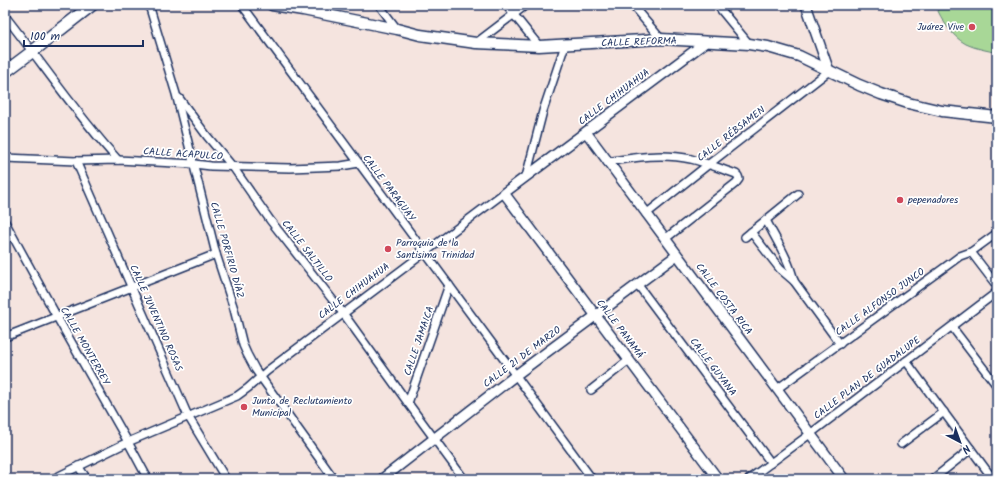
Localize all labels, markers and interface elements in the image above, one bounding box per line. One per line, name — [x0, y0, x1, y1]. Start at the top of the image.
place label: Juárez Vive — [917, 19, 964, 35]
scale bar — [24, 22, 143, 48]
marker: Juárez Vive — [967, 22, 977, 32]
text: 100 m — [30, 27, 61, 46]
street label: CALLE REFORMA — [601, 33, 677, 51]
street label: CALLE CHIHUAHUA — [575, 65, 653, 129]
street label: CALLE RÉBSAMEN — [693, 102, 769, 166]
street label: CALLE ACAPULCO — [143, 143, 223, 165]
street label: CALLE PARAGUAY — [358, 151, 420, 226]
place label: pepenadores — [907, 192, 959, 208]
marker: pepenadores — [895, 195, 905, 205]
street label: CALLE PORFIRIO DÍAZ — [206, 200, 248, 300]
street label: CALLE SALTILLO — [278, 216, 336, 286]
place label: Parroquia de la Santisima Trinidad — [396, 235, 475, 263]
marker: Parroquia de la Santisima Trinidad — [383, 244, 393, 254]
street label: CALLE CHIHUAHUA — [315, 259, 393, 323]
street label: CALLE COSTA RICA — [692, 260, 756, 338]
street label: CALLE JUVENTINO ROSAS — [125, 262, 187, 375]
street label: CALLE ALFONSO JUNCO — [832, 264, 928, 340]
street label: CALLE PANAMÁ — [592, 296, 648, 362]
street label: CALLE MONTERREY — [56, 304, 115, 389]
street label: CALLE JAMAICA — [400, 304, 438, 378]
street label: CALLE 21 DE MARZO — [480, 322, 564, 392]
street label: CALLE PLAN DE GUADALUPE — [810, 332, 925, 424]
street label: CALLE GUYANA — [686, 334, 740, 400]
place label: Junta de Reclutamiento Municipal — [252, 393, 353, 421]
marker: Junta de Reclutamiento Municipal — [239, 402, 249, 412]
north arrow — [940, 422, 980, 462]
text: N — [957, 440, 974, 458]

